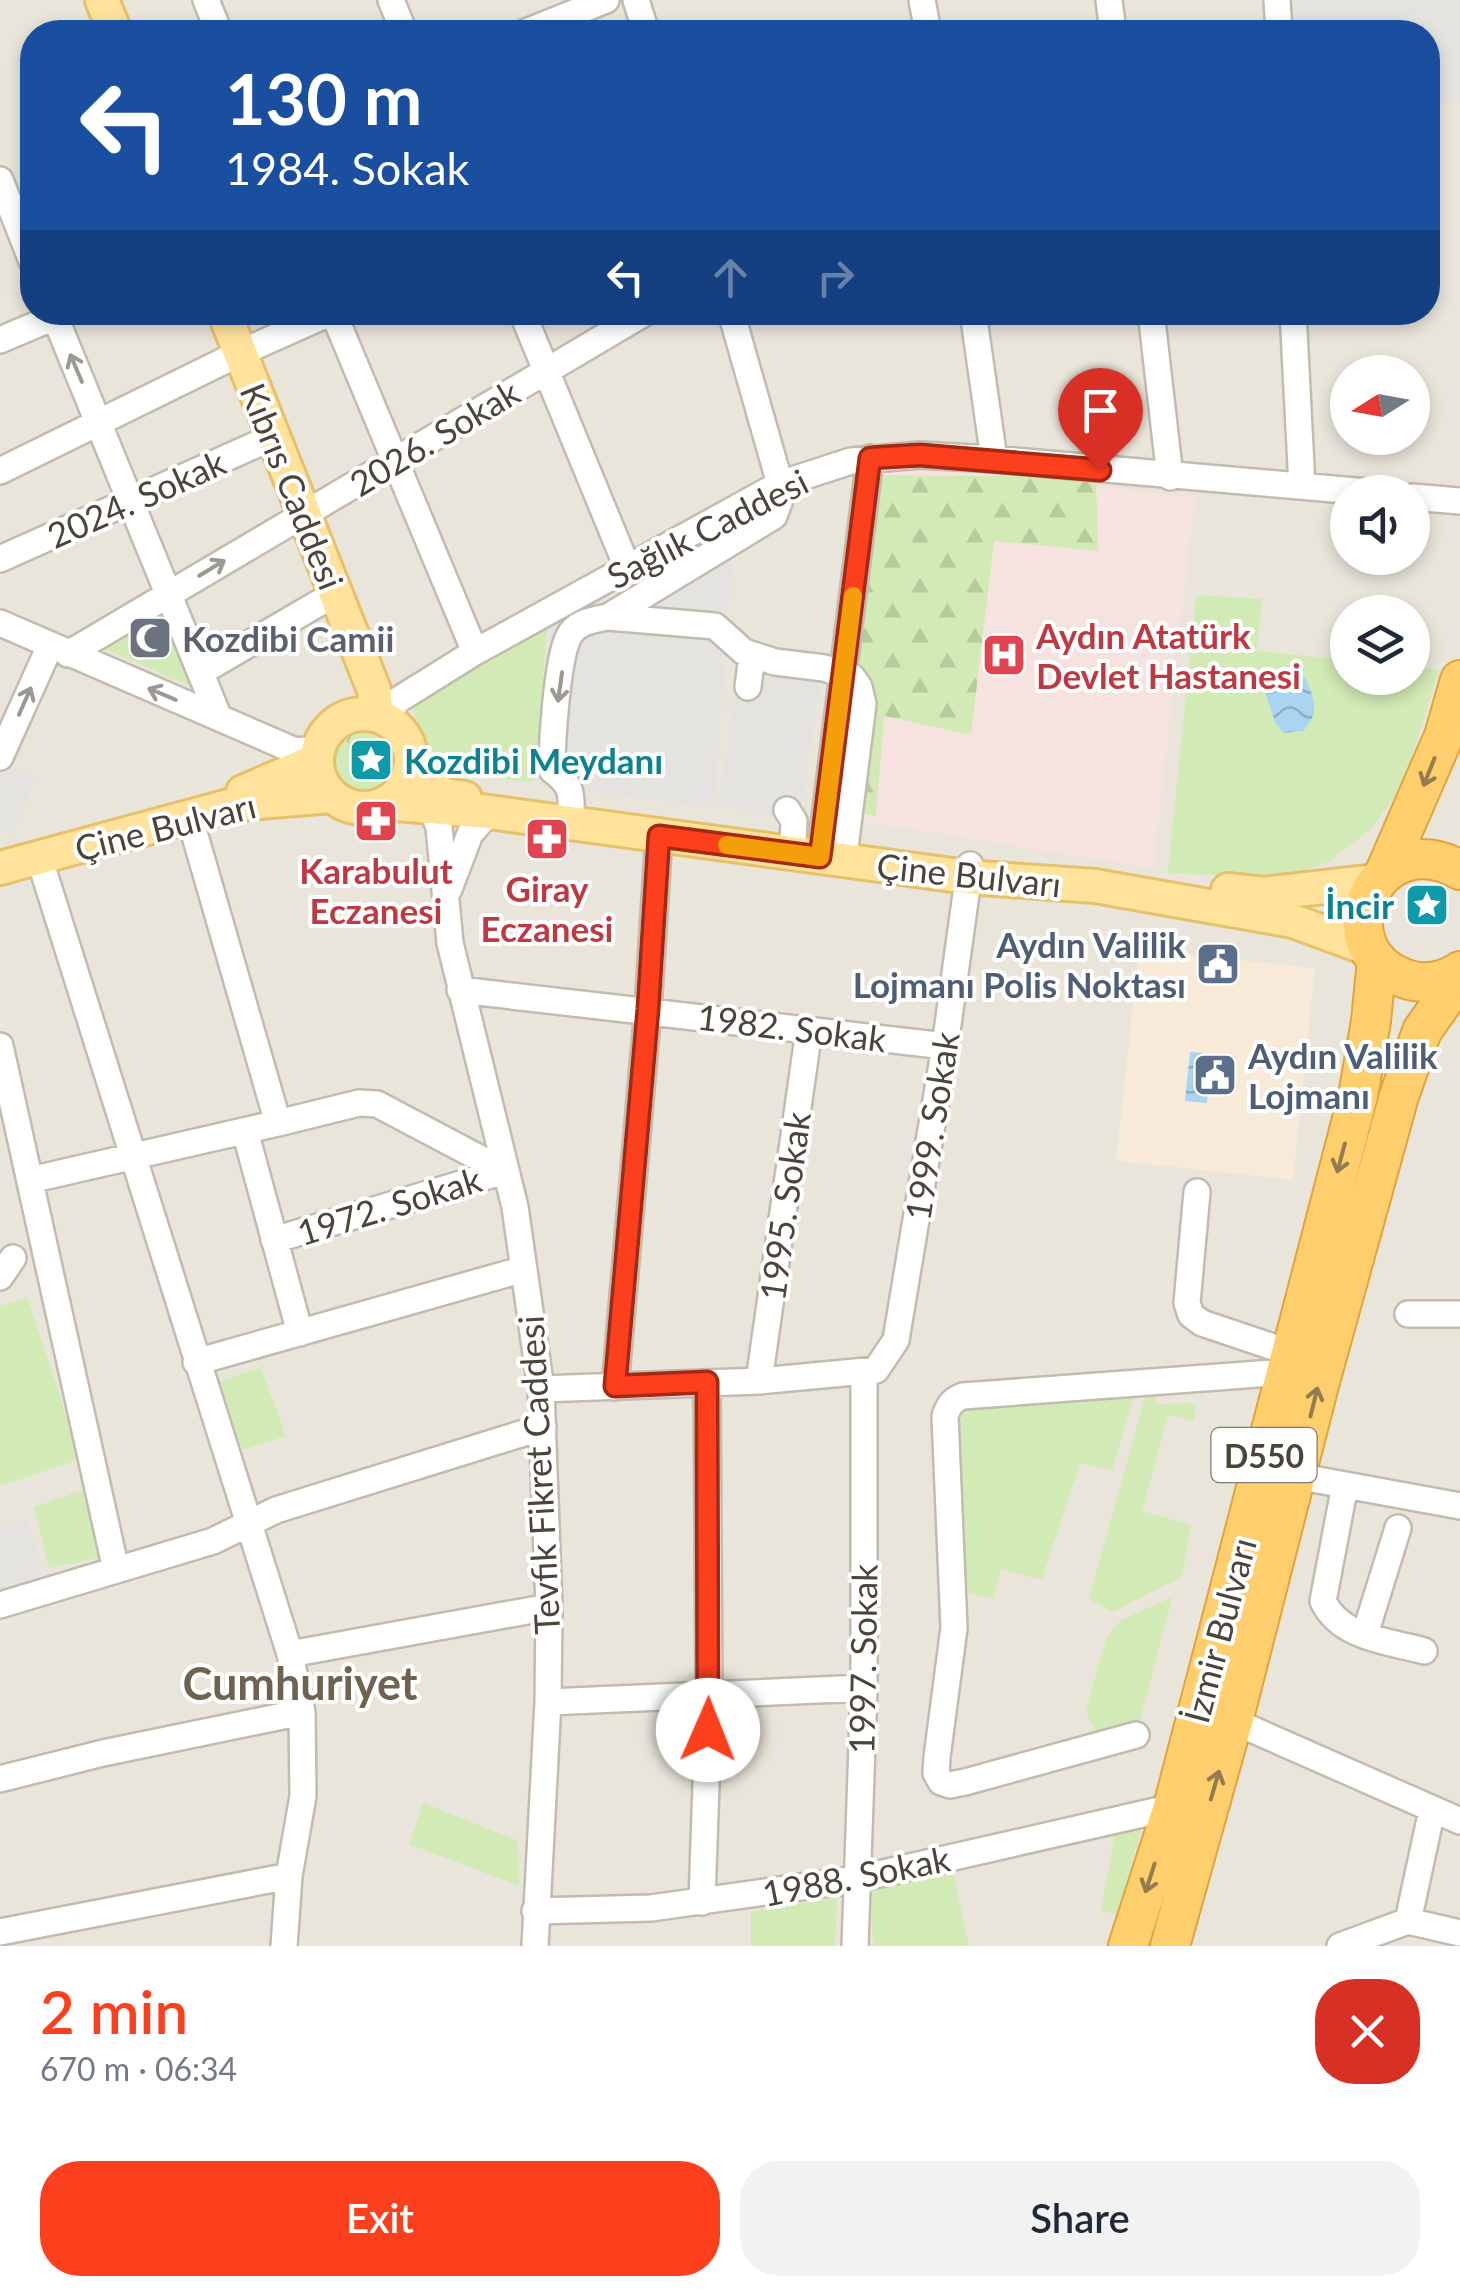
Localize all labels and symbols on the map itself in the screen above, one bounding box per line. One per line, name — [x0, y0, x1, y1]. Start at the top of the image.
one-way arrow — [66, 354, 84, 384]
north arrow — [1330, 355, 1430, 455]
pin — [1058, 368, 1143, 471]
street label: 2026. Sokak — [342, 370, 526, 504]
street label: Kıbrıs Caddesi — [233, 377, 353, 595]
street label: 2024. Sokak — [41, 440, 232, 556]
street label: Sağlık Caddesi — [600, 459, 814, 597]
one-way arrow — [197, 558, 226, 578]
place label: Aydın Atatürk Devlet Hastanesi — [1035, 614, 1301, 696]
mosque icon: Kozdibi Camii — [127, 615, 173, 661]
place label: Kozdibi Camii — [182, 617, 394, 659]
hospital icon: Aydın Atatürk Devlet Hastanesi — [981, 632, 1027, 678]
one-way arrow — [550, 671, 568, 703]
one-way arrow — [147, 684, 178, 702]
one-way arrow — [17, 686, 35, 717]
place icon: Kozdibi Meydanı — [348, 737, 394, 783]
place label: Kozdibi Meydanı — [404, 739, 663, 781]
one-way arrow — [1419, 756, 1437, 787]
street label: Çine Bulvarı — [70, 783, 260, 869]
pharmacy icon: Karabulut Eczanesi — [353, 798, 399, 844]
pharmacy icon: Giray Eczanesi — [524, 816, 570, 862]
street label: Çine Bulvarı — [875, 843, 1063, 905]
place label: Karabulut Eczanesi — [299, 849, 453, 931]
place label: Giray Eczanesi — [481, 867, 613, 949]
place icon: İncir — [1404, 882, 1450, 928]
place label: İncir — [1325, 884, 1394, 926]
place label: Aydın Valilik Lojmanı Polis Noktası — [853, 923, 1186, 1005]
public building icon: Aydın Valilik Lojmanı Polis Noktası — [1195, 941, 1241, 987]
street label: 1982. Sokak — [695, 995, 889, 1059]
street label: 1999. Sokak — [895, 1029, 967, 1223]
place label: Aydın Valilik Lojmanı — [1247, 1034, 1438, 1116]
public building icon: Aydın Valilik Lojmanı — [1192, 1052, 1238, 1098]
street label: 1995. Sokak — [750, 1109, 818, 1303]
one-way arrow — [1330, 1142, 1349, 1173]
street label: 1972. Sokak — [292, 1157, 486, 1253]
street label: Tevfik Fikret Caddesi — [509, 1315, 567, 1635]
one-way arrow — [1306, 1387, 1325, 1419]
road number: D550 — [1212, 1428, 1316, 1482]
street label: İzmir Bulvarı — [1174, 1533, 1264, 1727]
street label: 1997. Sokak — [839, 1563, 885, 1754]
district label: Cumhuriyet — [182, 1656, 418, 1710]
position arrow — [656, 1678, 760, 1782]
one-way arrow — [1207, 1770, 1225, 1801]
street label: 1988. Sokak — [759, 1836, 954, 1914]
one-way arrow — [1139, 1862, 1157, 1894]

